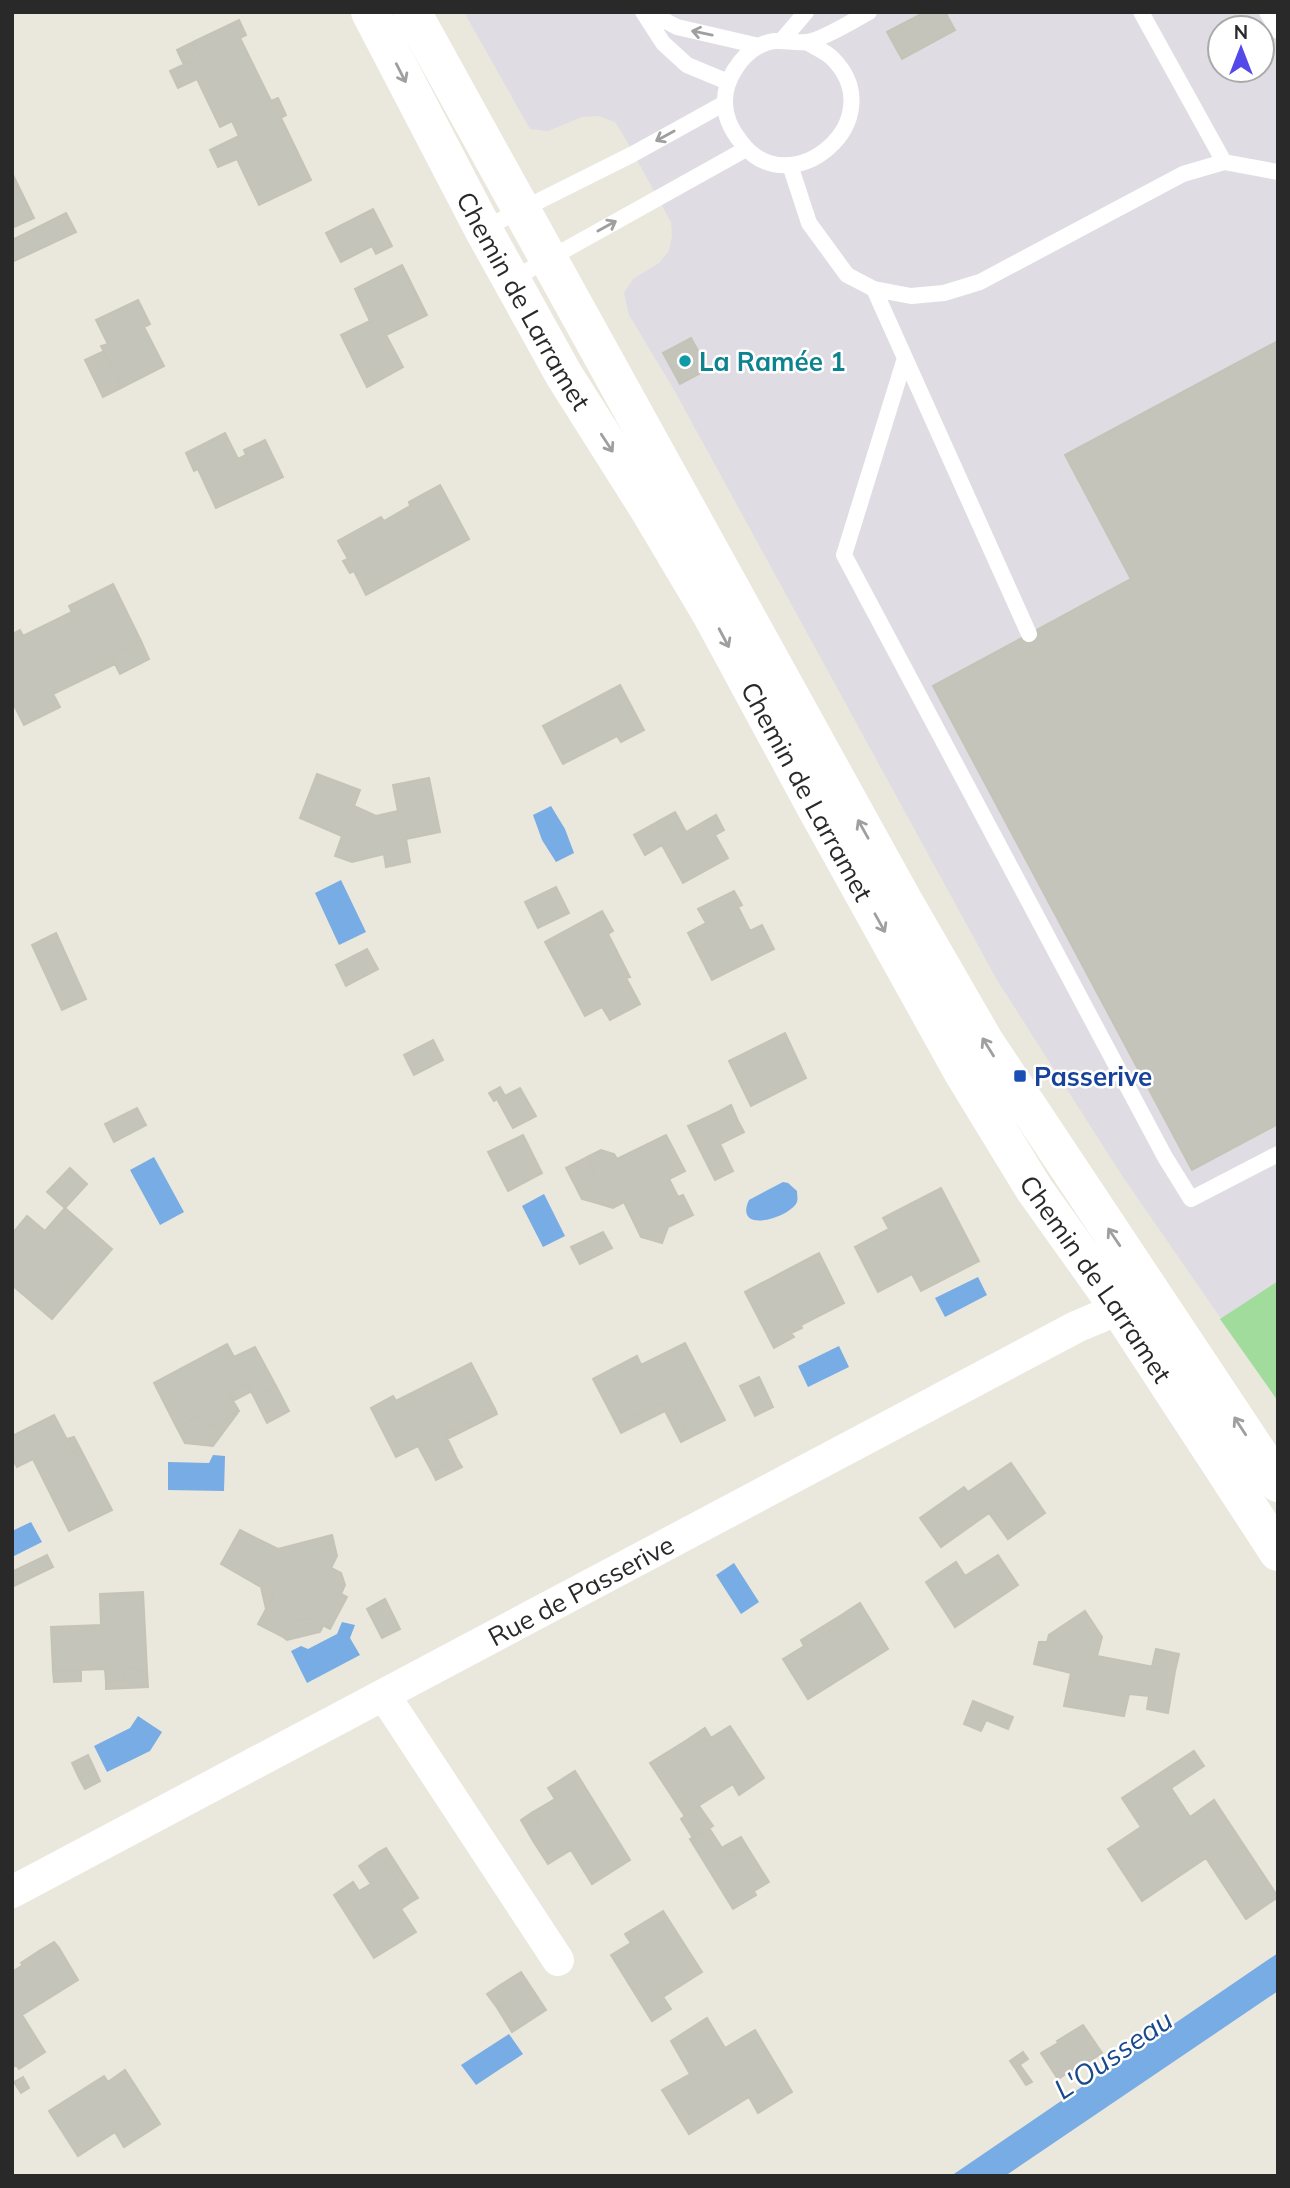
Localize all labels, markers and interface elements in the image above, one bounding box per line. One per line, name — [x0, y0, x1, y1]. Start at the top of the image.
north arrow — [1206, 14, 1276, 84]
text: N — [1234, 20, 1248, 44]
one-way arrow — [691, 25, 714, 39]
one-way arrow — [395, 62, 409, 83]
one-way arrow — [655, 129, 675, 143]
street label: Chemin de Larramet — [450, 186, 598, 416]
one-way arrow — [596, 219, 616, 233]
place label: La Ramée 1 — [699, 345, 846, 378]
marker: La Ramée 1 — [677, 353, 693, 369]
one-way arrow — [600, 432, 614, 452]
one-way arrow — [718, 627, 732, 648]
street label: Chemin de Larramet — [734, 676, 881, 907]
one-way arrow — [856, 819, 870, 839]
one-way arrow — [873, 913, 887, 933]
one-way arrow — [981, 1038, 996, 1057]
place label: Passerive — [1034, 1060, 1152, 1093]
marker: Passerive — [1012, 1068, 1028, 1084]
street label: Chemin de Larramet — [1013, 1169, 1179, 1389]
one-way arrow — [1107, 1228, 1121, 1247]
one-way arrow — [1233, 1417, 1247, 1436]
street label: Rue de Passerive — [482, 1527, 679, 1653]
water label: L'Ousseau — [1047, 2002, 1179, 2106]

